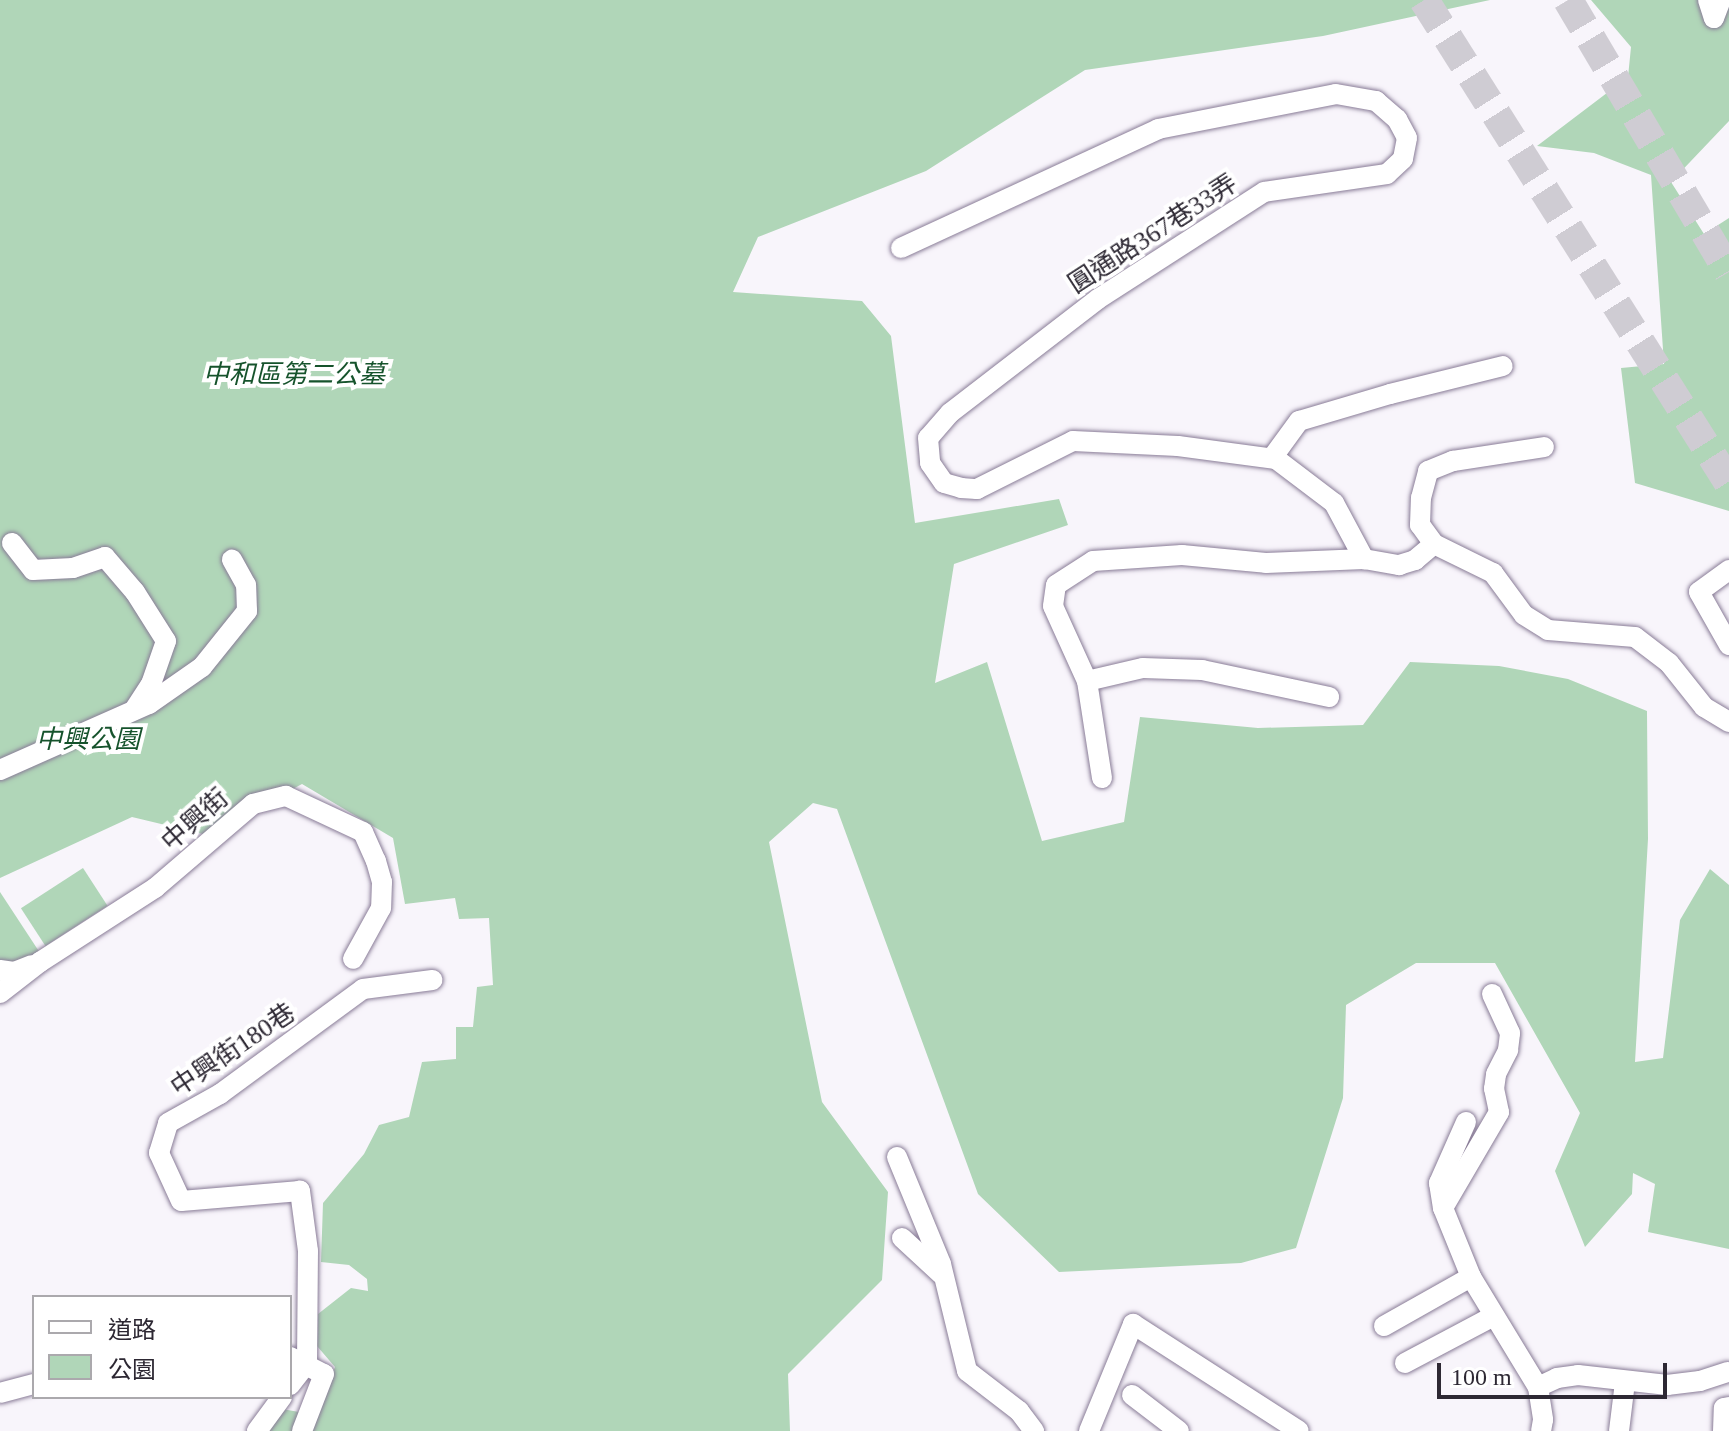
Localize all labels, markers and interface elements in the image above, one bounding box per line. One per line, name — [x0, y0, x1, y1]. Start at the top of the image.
street label: 圓通路367巷33弄 — [1063, 168, 1243, 300]
park label: 中和區第二公墓 — [203, 359, 385, 391]
park label: 中興公園 — [36, 724, 140, 756]
street label: 中興街 — [155, 783, 235, 857]
street label: 中興街180巷 — [165, 997, 301, 1103]
legend — [32, 1295, 292, 1399]
text: 道路 — [108, 1317, 156, 1343]
scale bar — [1441, 1347, 1671, 1397]
text: 公園 — [108, 1357, 156, 1383]
text: 100 m — [1451, 1364, 1512, 1390]

